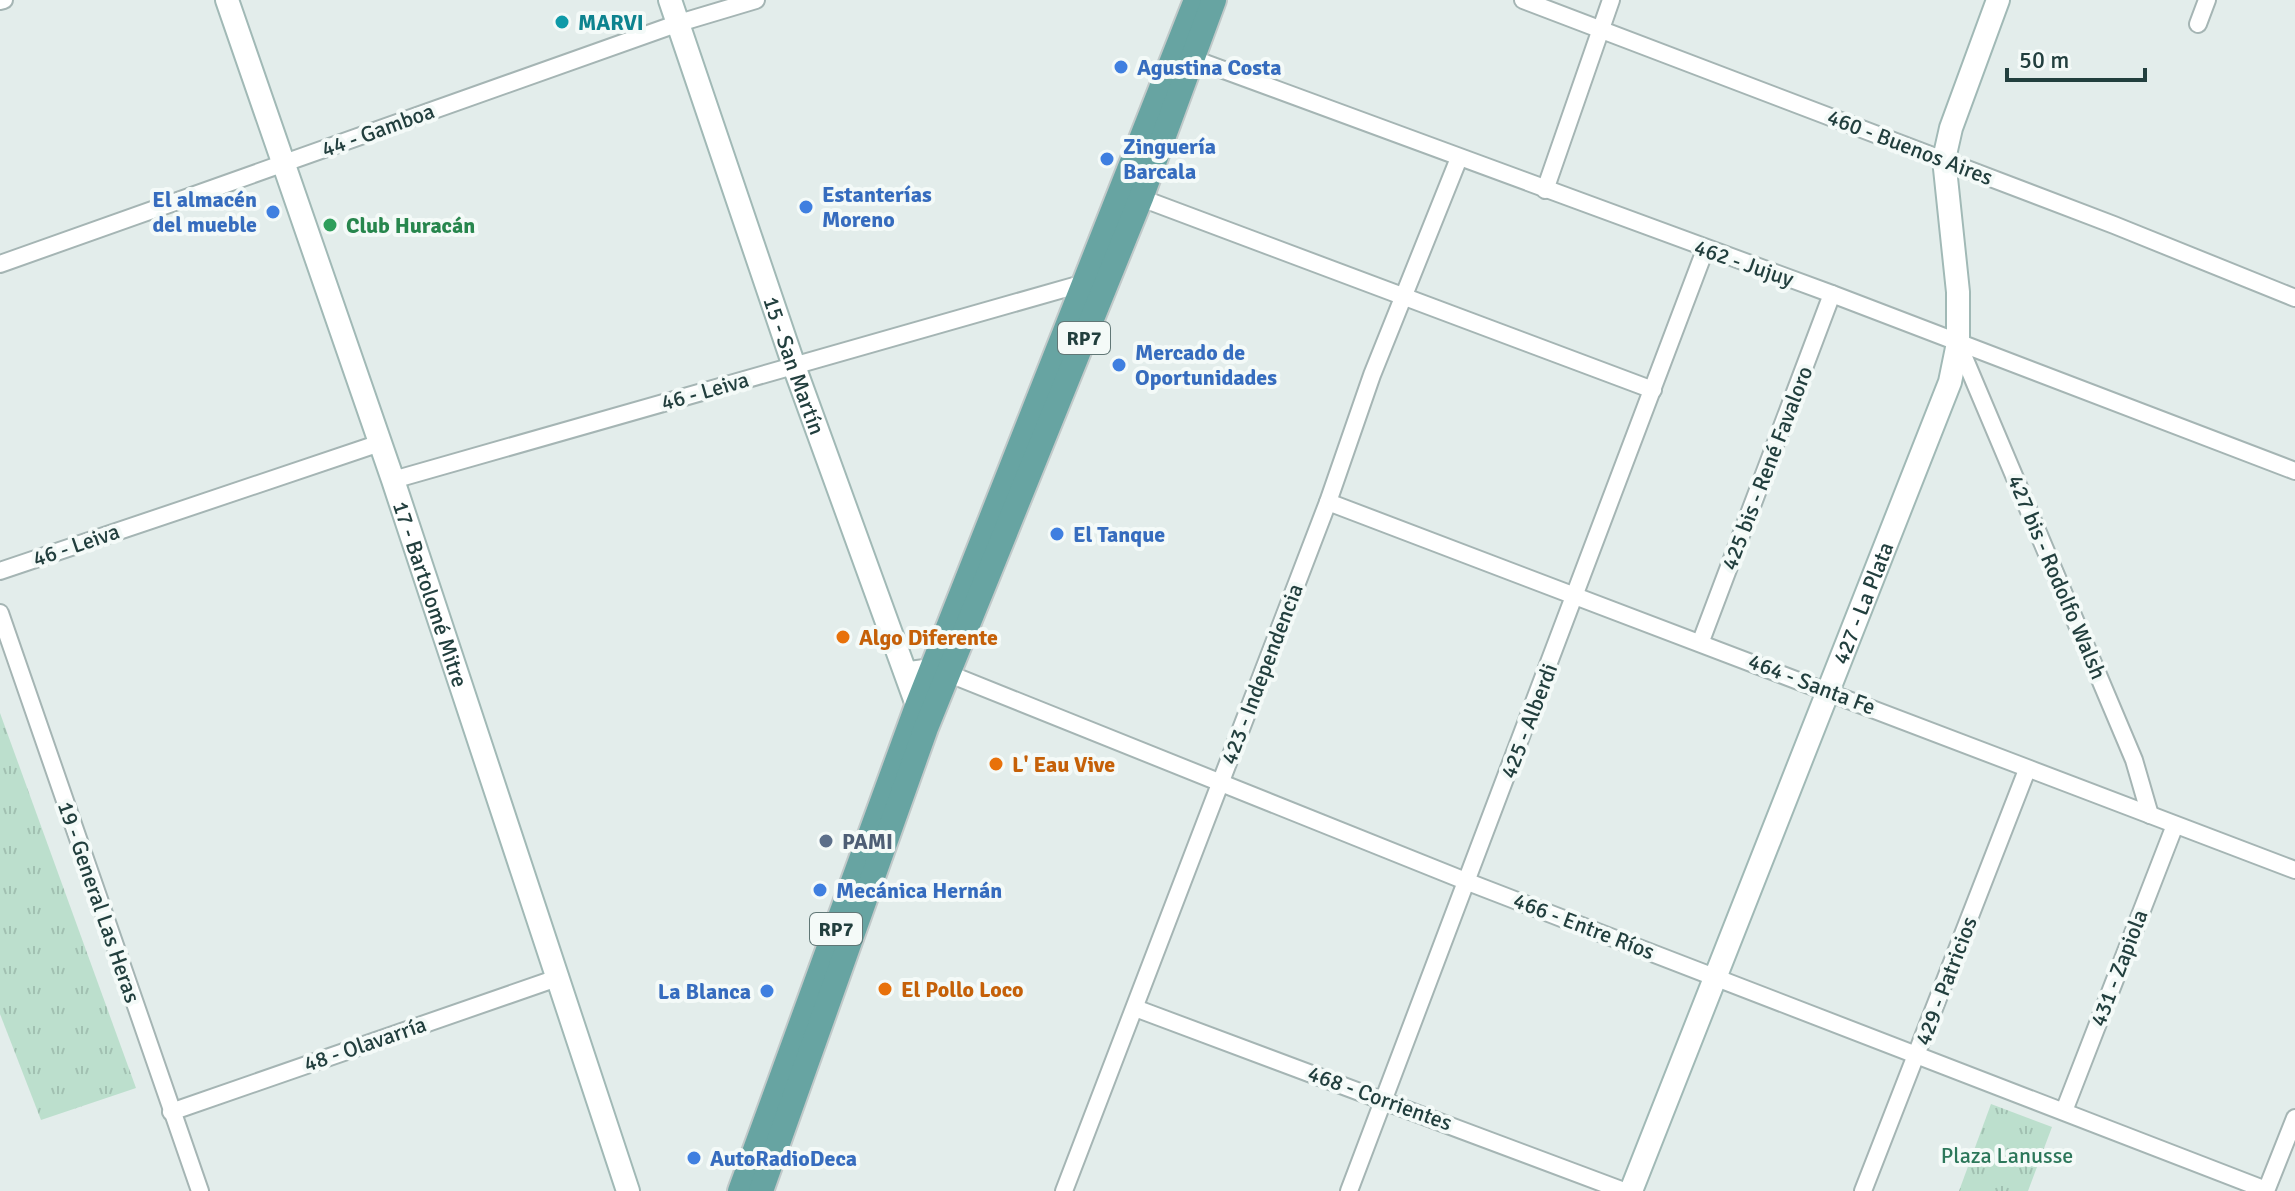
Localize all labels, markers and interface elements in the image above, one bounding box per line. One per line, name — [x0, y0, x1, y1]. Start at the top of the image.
place label: MARVI — [578, 9, 644, 36]
marker: MARVI — [553, 13, 571, 31]
scale bar — [2007, 32, 2145, 82]
text: 50 m — [2019, 45, 2069, 75]
place label: Agustina Costa — [1137, 54, 1281, 81]
marker: Agustina Costa — [1112, 58, 1130, 76]
street label: 44 - Gamboa — [318, 97, 438, 163]
street label: 460 - Buenos Aires — [1823, 103, 1997, 191]
place label: Zinguería Barcala — [1123, 133, 1216, 185]
marker: Zinguería Barcala — [1098, 150, 1116, 168]
place label: Estanterías Moreno — [822, 181, 932, 233]
place label: El almacén del mueble — [152, 186, 257, 238]
marker: Estanterías Moreno — [797, 198, 815, 216]
marker: El almacén del mueble — [264, 203, 282, 221]
place label: Club Huracán — [346, 212, 475, 239]
marker: Club Huracán — [321, 216, 339, 234]
street label: 462 - Jujuy — [1691, 233, 1798, 293]
street label: 15 - San Martín — [758, 293, 831, 438]
road number: RP7 — [1058, 322, 1110, 354]
place label: Mercado de Oportunidades — [1135, 339, 1277, 391]
marker: Mercado de Oportunidades — [1110, 356, 1128, 374]
street label: 425 bis - René Favaloro — [1716, 362, 1818, 574]
street label: 46 - Leiva — [658, 366, 752, 416]
street label: 427 bis - Rodolfo Walsh — [2002, 471, 2112, 683]
street label: 17 - Bartolomé Mitre — [387, 498, 474, 691]
street label: 46 - Leiva — [29, 518, 123, 572]
place label: El Tanque — [1073, 521, 1165, 548]
marker: El Tanque — [1048, 525, 1066, 543]
street label: 427 - La Plata — [1827, 538, 1899, 668]
street label: 423 - Independencia — [1215, 580, 1309, 768]
place label: Algo Diferente — [859, 624, 998, 651]
marker: Algo Diferente — [834, 628, 852, 646]
street label: 464 - Santa Fe — [1745, 647, 1879, 721]
street label: 425 - Alberdi — [1495, 660, 1563, 782]
place label: L' Eau Vive — [1012, 751, 1115, 778]
marker: L' Eau Vive — [987, 755, 1005, 773]
street label: 19 - General Las Heras — [52, 798, 146, 1006]
place label: PAMI — [842, 828, 893, 855]
marker: PAMI — [817, 832, 835, 850]
place label: Mecánica Hernán — [836, 877, 1002, 904]
marker: Mecánica Hernán — [811, 881, 829, 899]
street label: 466 - Entre Ríos — [1510, 887, 1658, 965]
street label: 431 - Zapiola — [2084, 906, 2154, 1030]
road number: RP7 — [810, 913, 862, 945]
street label: 429 - Patricios — [1909, 913, 1983, 1049]
place label: El Pollo Loco — [901, 976, 1023, 1003]
place label: La Blanca — [658, 978, 751, 1005]
marker: El Pollo Loco — [876, 980, 894, 998]
marker: La Blanca — [758, 982, 776, 1000]
street label: 48 - Olavarría — [300, 1010, 430, 1078]
street label: 468 - Corrientes — [1304, 1059, 1456, 1137]
park label: Plaza Lanusse — [1941, 1142, 2073, 1169]
place label: AutoRadioDeca — [710, 1145, 857, 1172]
marker: AutoRadioDeca — [685, 1149, 703, 1167]

